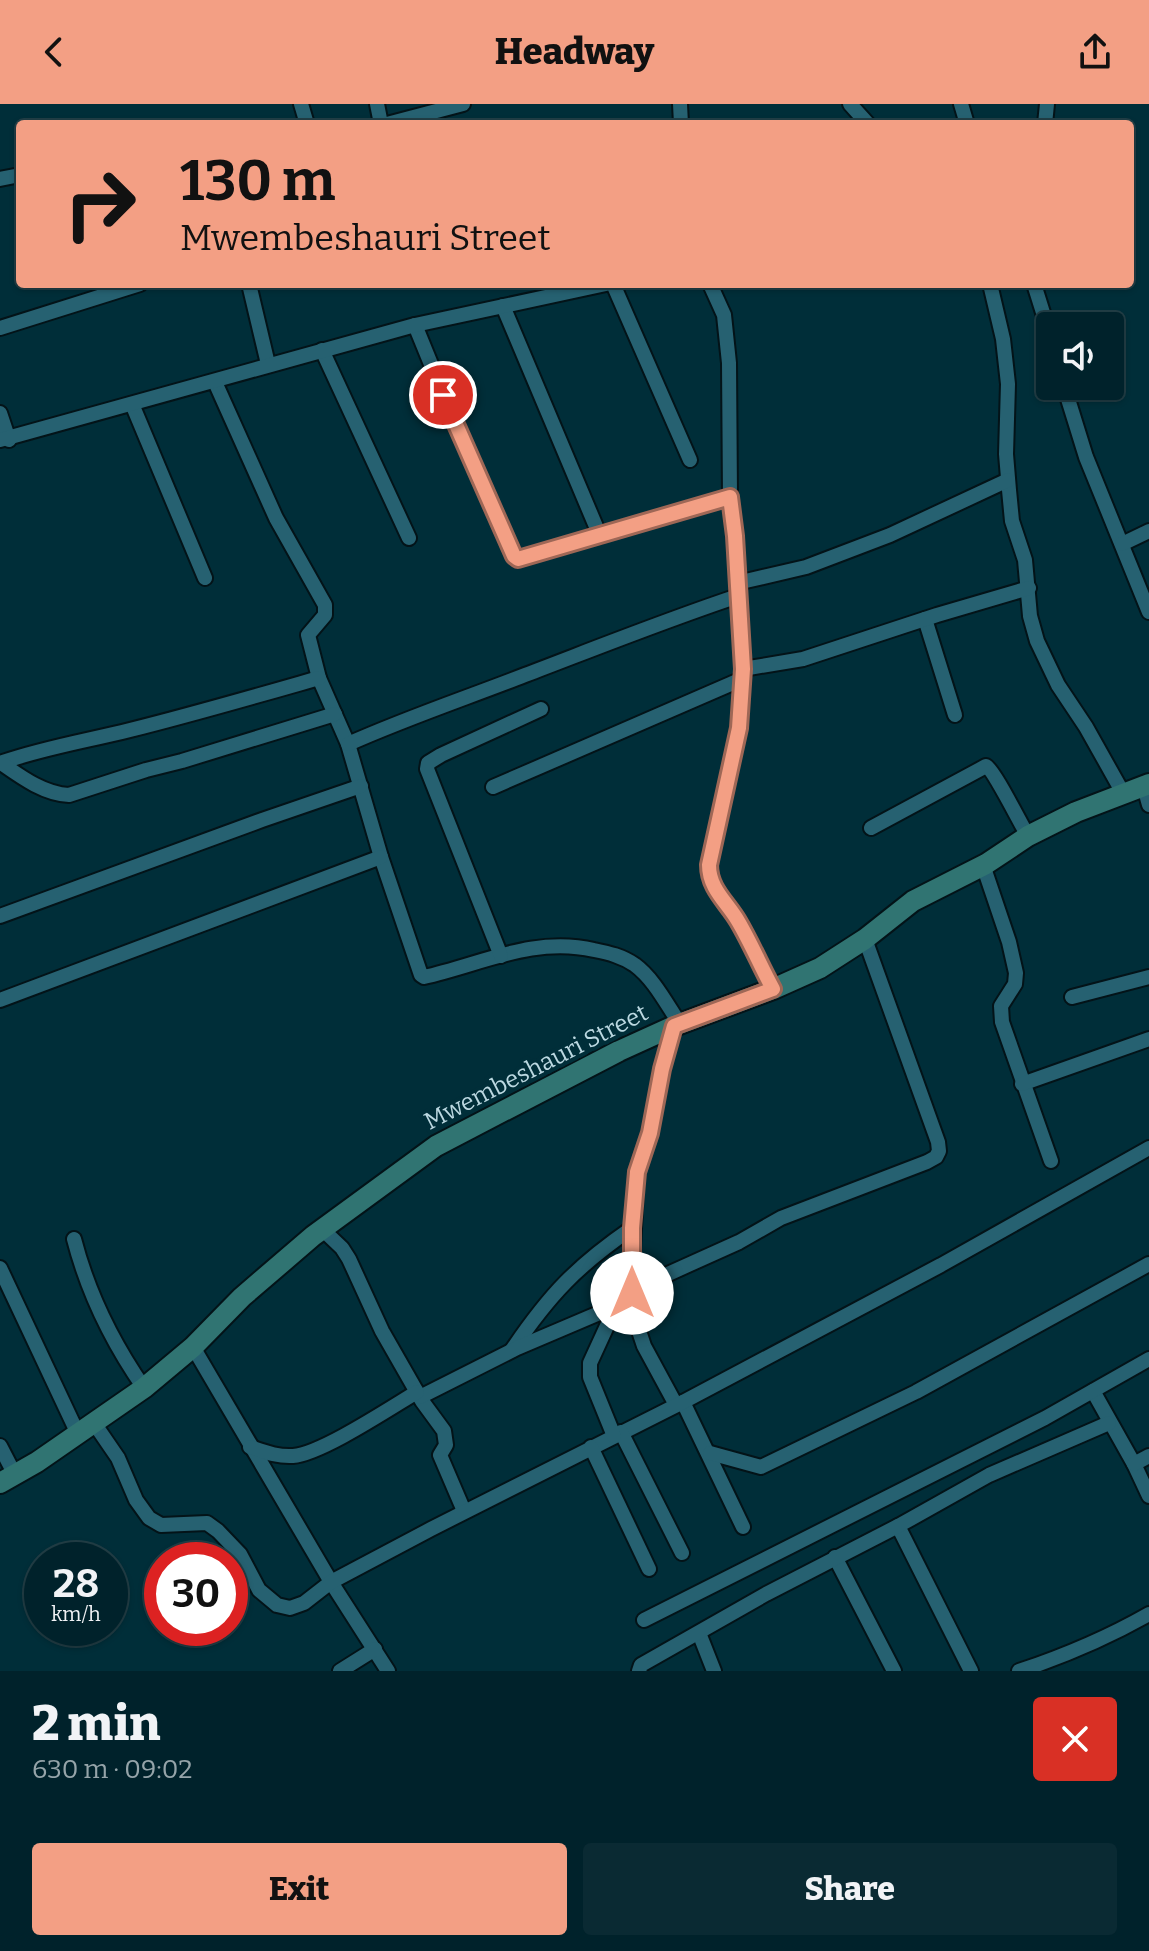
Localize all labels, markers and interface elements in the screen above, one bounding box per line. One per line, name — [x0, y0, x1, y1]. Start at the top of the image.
icon: back — [32, 30, 76, 74]
text: Headway — [495, 30, 654, 74]
icon: share — [1073, 30, 1117, 74]
text: 130 m — [180, 148, 336, 215]
icon: right — [48, 152, 152, 256]
text: Mwembeshauri Street — [180, 216, 551, 260]
map controls — [1036, 312, 1124, 400]
button: sound — [1036, 312, 1124, 400]
pin — [409, 361, 477, 429]
icon: arrive — [421, 373, 465, 417]
street label: Mwembeshauri Street — [420, 998, 653, 1136]
position arrow — [590, 1251, 674, 1335]
speed limit sign: 30 — [144, 1542, 248, 1646]
text: 28 — [53, 1560, 99, 1608]
text: km/h — [51, 1602, 101, 1626]
text: 2 min — [32, 1695, 160, 1753]
button: close — [1033, 1697, 1117, 1781]
text: 630 m · 09:02 — [32, 1754, 193, 1785]
button: Exit — [32, 1843, 567, 1935]
button: Share — [583, 1843, 1117, 1935]

